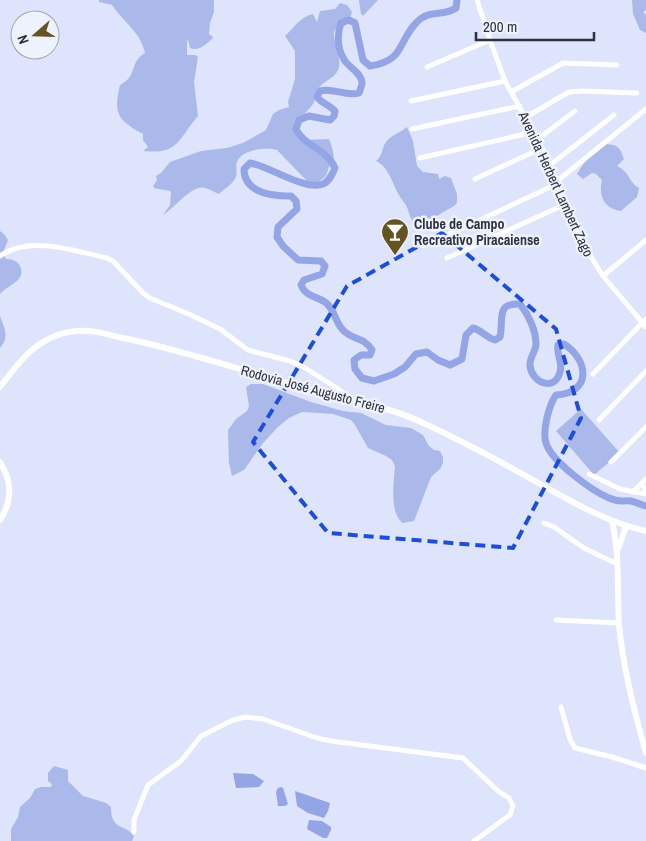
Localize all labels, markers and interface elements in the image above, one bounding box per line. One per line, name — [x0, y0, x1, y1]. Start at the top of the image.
north arrow — [10, 10, 60, 60]
scale bar — [476, 10, 594, 42]
text: 200 m — [483, 16, 517, 37]
text: N — [13, 32, 33, 46]
street label: Avenida Herbert Lambert Zago — [514, 108, 598, 259]
place label: Clube de Campo Recreativo Piracaiense — [414, 215, 540, 249]
bar icon: Clube de Campo Recreativo Piracaiense — [380, 217, 410, 256]
street label: Rodovia José Augusto Freire — [239, 361, 387, 417]

